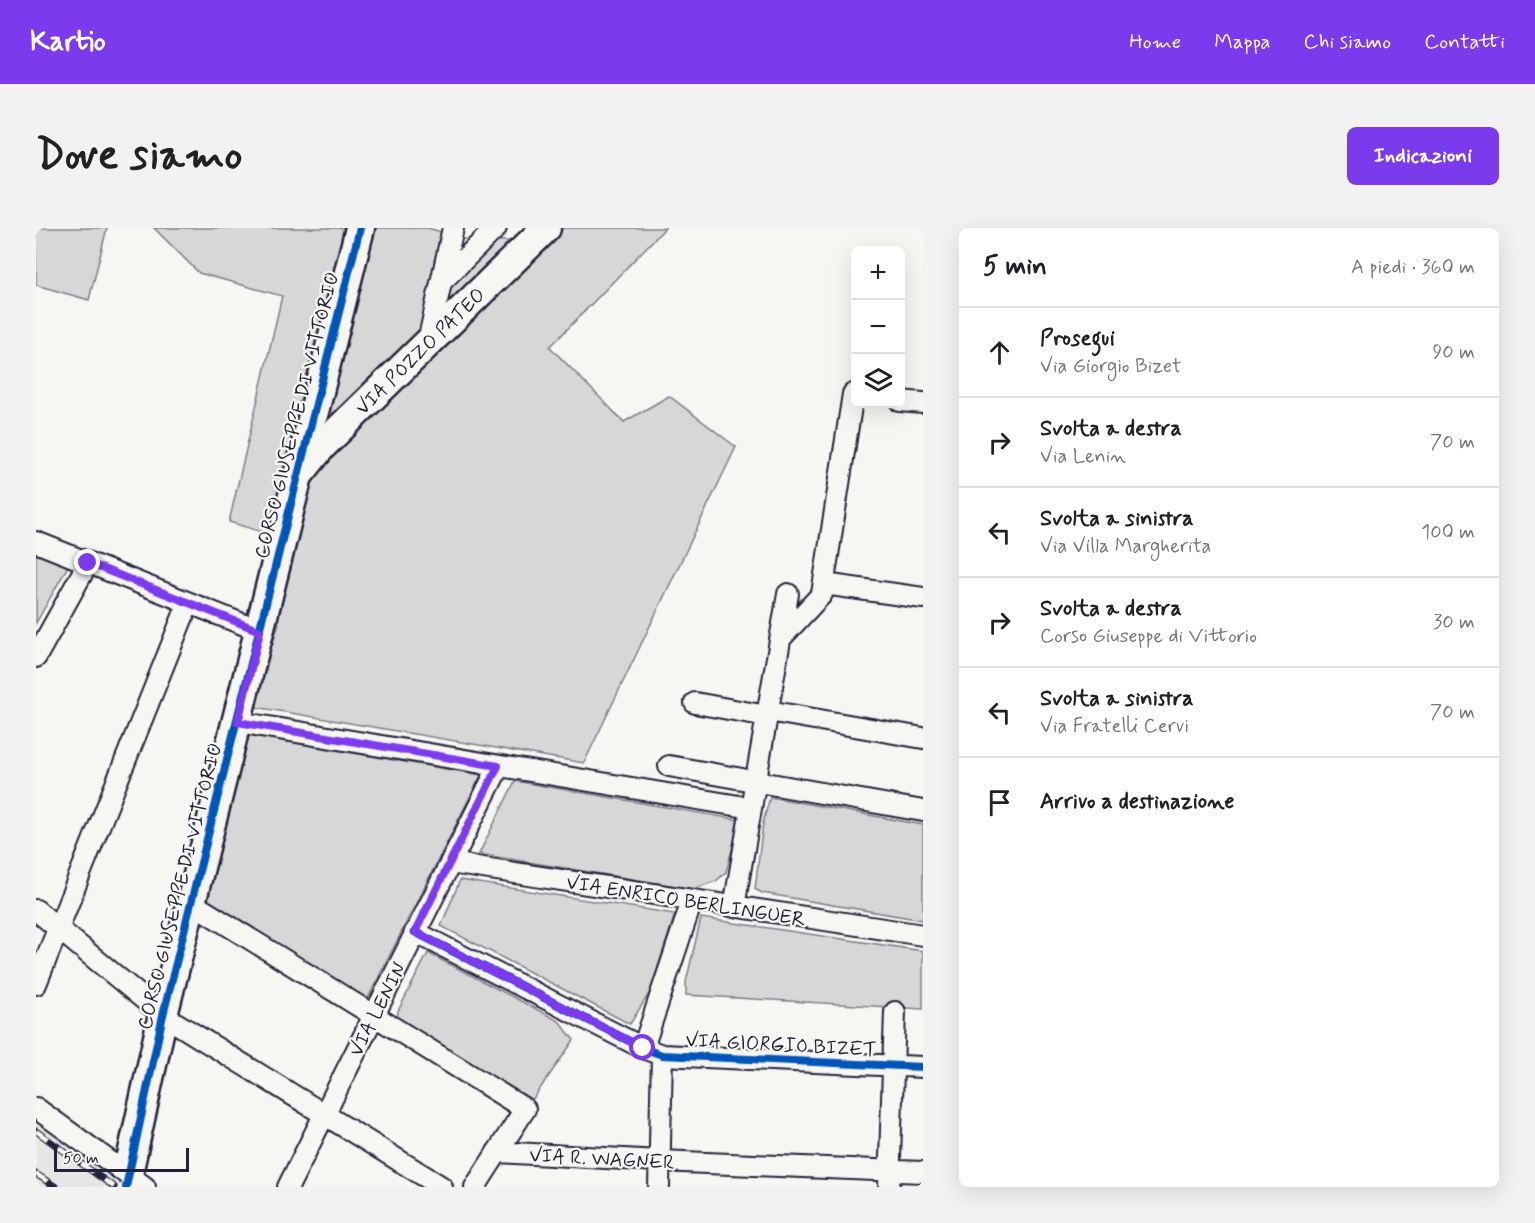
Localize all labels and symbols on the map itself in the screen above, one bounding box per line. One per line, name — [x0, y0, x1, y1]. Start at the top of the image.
street label: CORSO GIUSEPPE DI VITTORIO — [249, 269, 346, 562]
street label: VIA POZZO PATEO — [350, 282, 492, 421]
route end — [74, 549, 100, 575]
street label: CORSO GIUSEPPE DI VITTORIO — [132, 740, 229, 1033]
street label: VIA ENRICO BERLINGUER — [564, 869, 807, 934]
street label: VIA LENIN — [343, 958, 414, 1061]
street label: VIA GIORGIO BIZET — [685, 1027, 877, 1064]
route start — [629, 1034, 655, 1060]
street label: VIA R. WAGNER — [529, 1142, 675, 1177]
scale bar — [54, 1145, 189, 1172]

